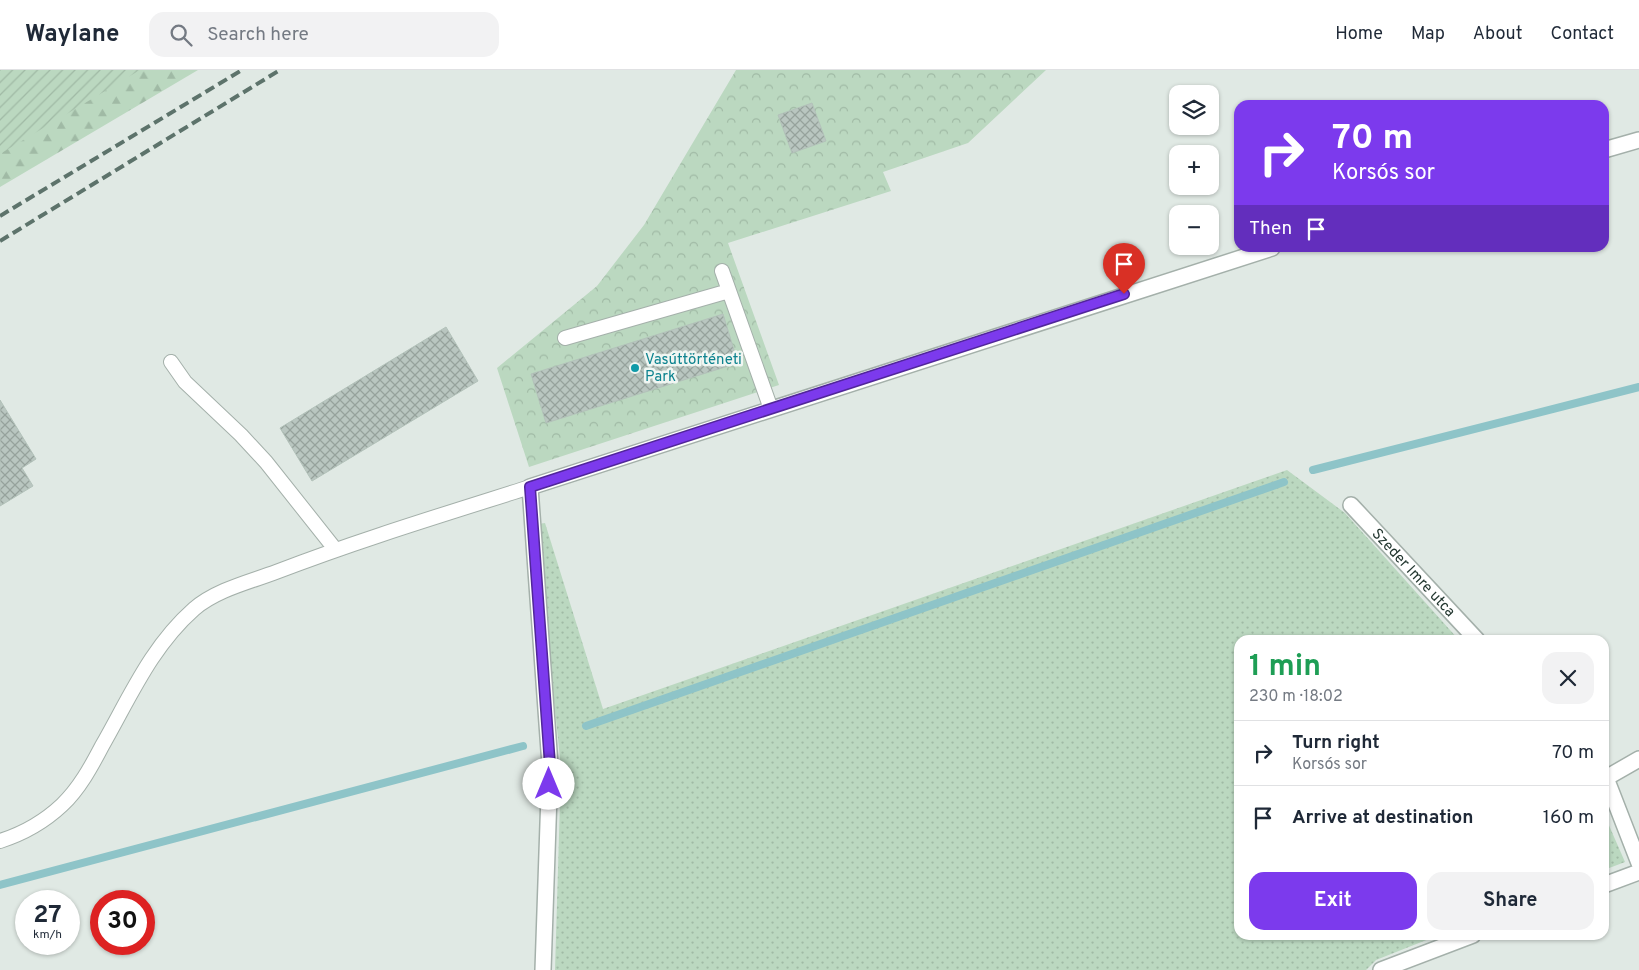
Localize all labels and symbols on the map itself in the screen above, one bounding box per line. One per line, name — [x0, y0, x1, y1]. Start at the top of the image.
pin — [1103, 243, 1145, 294]
place label: Vasúttörténeti Park — [645, 351, 742, 387]
marker: Vasúttörténeti Park — [629, 362, 641, 374]
street label: Szeder Imre utca — [1367, 525, 1459, 622]
position arrow — [522, 757, 574, 809]
speed limit sign: 30 — [90, 890, 155, 955]

